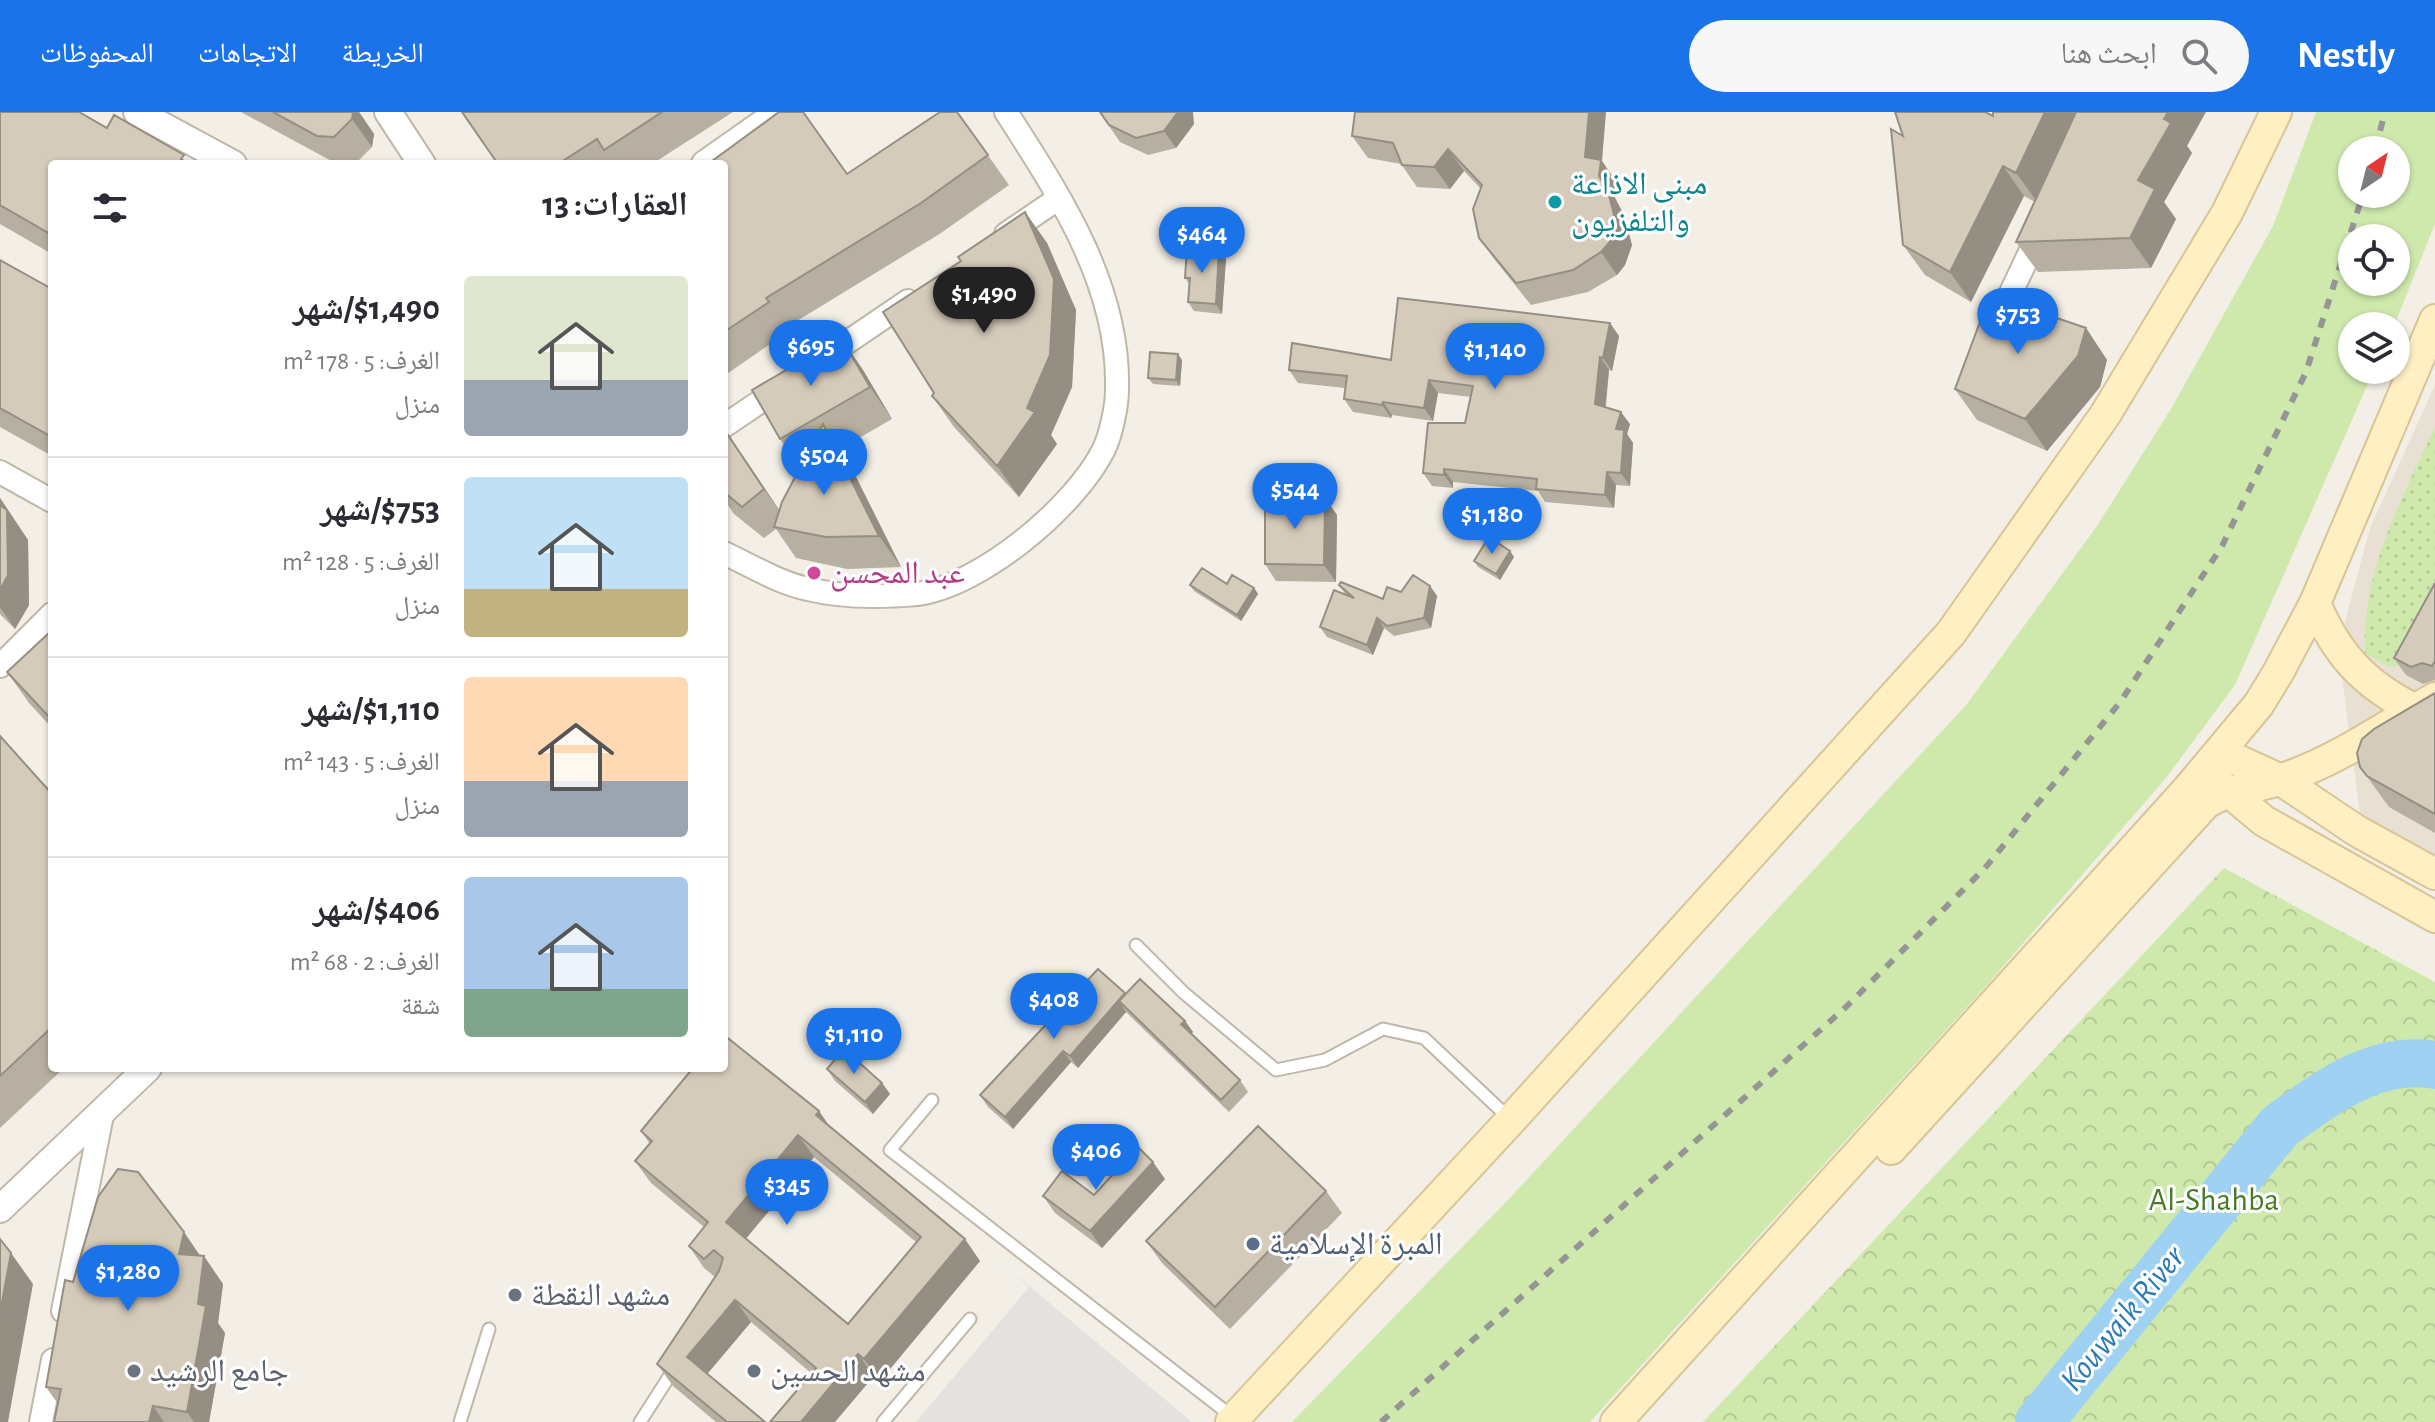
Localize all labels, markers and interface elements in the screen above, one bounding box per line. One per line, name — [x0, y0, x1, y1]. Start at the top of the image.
search box — [1689, 20, 2249, 92]
icon: search — [2177, 34, 2221, 78]
text: Nestly — [2297, 37, 2395, 75]
text: ابحث هنا — [2061, 39, 2157, 69]
text: المحفوظات — [40, 40, 154, 68]
text: الاتجاهات — [198, 40, 297, 68]
text: الخريطة — [341, 40, 424, 68]
north arrow — [2338, 136, 2410, 208]
map controls — [2338, 136, 2410, 384]
place label: مبنى الاذاعة والتلفزيون — [1571, 168, 1707, 239]
icon: filters — [88, 186, 132, 230]
text: العقارات: 13 — [542, 188, 688, 222]
marker: مبنى الاذاعة والتلفزيون — [1546, 193, 1564, 211]
pin: $464 — [1155, 207, 1249, 275]
text: $464 — [1177, 220, 1227, 246]
button: locate — [2338, 224, 2410, 296]
pin: $1,490 — [919, 267, 1049, 335]
text: $1,490 — [951, 280, 1017, 306]
pin: $753 — [1971, 288, 2065, 356]
text: $1,490/شهر — [293, 292, 440, 326]
text: $753 — [1995, 301, 2041, 327]
icon: home — [528, 308, 624, 404]
button: layers — [2338, 312, 2410, 384]
pin: $695 — [764, 320, 858, 388]
pin: $1,140 — [1430, 323, 1560, 391]
text: $695 — [787, 333, 835, 359]
text: $1,140 — [1464, 336, 1527, 362]
text: الغرف: 5 · 178 m² — [283, 348, 440, 374]
text: منزل — [395, 392, 440, 418]
pin: $504 — [777, 429, 871, 497]
text: $504 — [799, 442, 849, 468]
pin: $544 — [1248, 463, 1342, 531]
text: $544 — [1270, 476, 1320, 502]
pin: $1,180 — [1427, 488, 1557, 556]
text: $753/شهر — [320, 493, 440, 527]
text: $1,180 — [1461, 501, 1523, 527]
icon: home — [528, 509, 624, 605]
text: الغرف: 5 · 128 m² — [282, 549, 440, 575]
place label: عبد المحسن — [830, 557, 965, 592]
marker: عبد المحسن — [805, 564, 823, 582]
text: منزل — [395, 593, 440, 619]
text: $1,110/شهر — [302, 693, 440, 727]
icon: home — [528, 709, 624, 805]
text: الغرف: 5 · 143 m² — [283, 749, 440, 775]
text: منزل — [395, 793, 440, 819]
text: $406/شهر — [313, 893, 440, 927]
icon: home — [528, 909, 624, 1005]
text: الغرف: 2 · 68 m² — [290, 949, 440, 975]
pin: $408 — [1007, 973, 1101, 1041]
text: $408 — [1028, 986, 1080, 1012]
text: شقة — [401, 993, 440, 1019]
pin: $1,110 — [789, 1008, 919, 1076]
text: $1,110 — [824, 1021, 884, 1047]
pin: $406 — [1049, 1124, 1143, 1192]
text: $406 — [1071, 1137, 1121, 1163]
pin: $345 — [740, 1159, 834, 1227]
text: $345 — [763, 1172, 811, 1198]
park label: Al-Shahba — [2149, 1184, 2279, 1216]
place label: المبرة الإسلامية — [1269, 1228, 1443, 1262]
marker: المبرة الإسلامية — [1244, 1235, 1262, 1253]
water label: Kouwaik River — [2055, 1239, 2192, 1398]
pin: $1,280 — [63, 1245, 193, 1313]
text: $1,280 — [95, 1258, 161, 1284]
place label: مشهد النقطة — [531, 1279, 670, 1312]
marker: مشهد النقطة — [506, 1286, 524, 1304]
place label: جامع الرشيد — [150, 1355, 289, 1390]
place label: مشهد الحسين — [770, 1355, 926, 1390]
marker: جامع الرشيد — [125, 1362, 143, 1380]
marker: مشهد الحسين — [745, 1362, 763, 1380]

